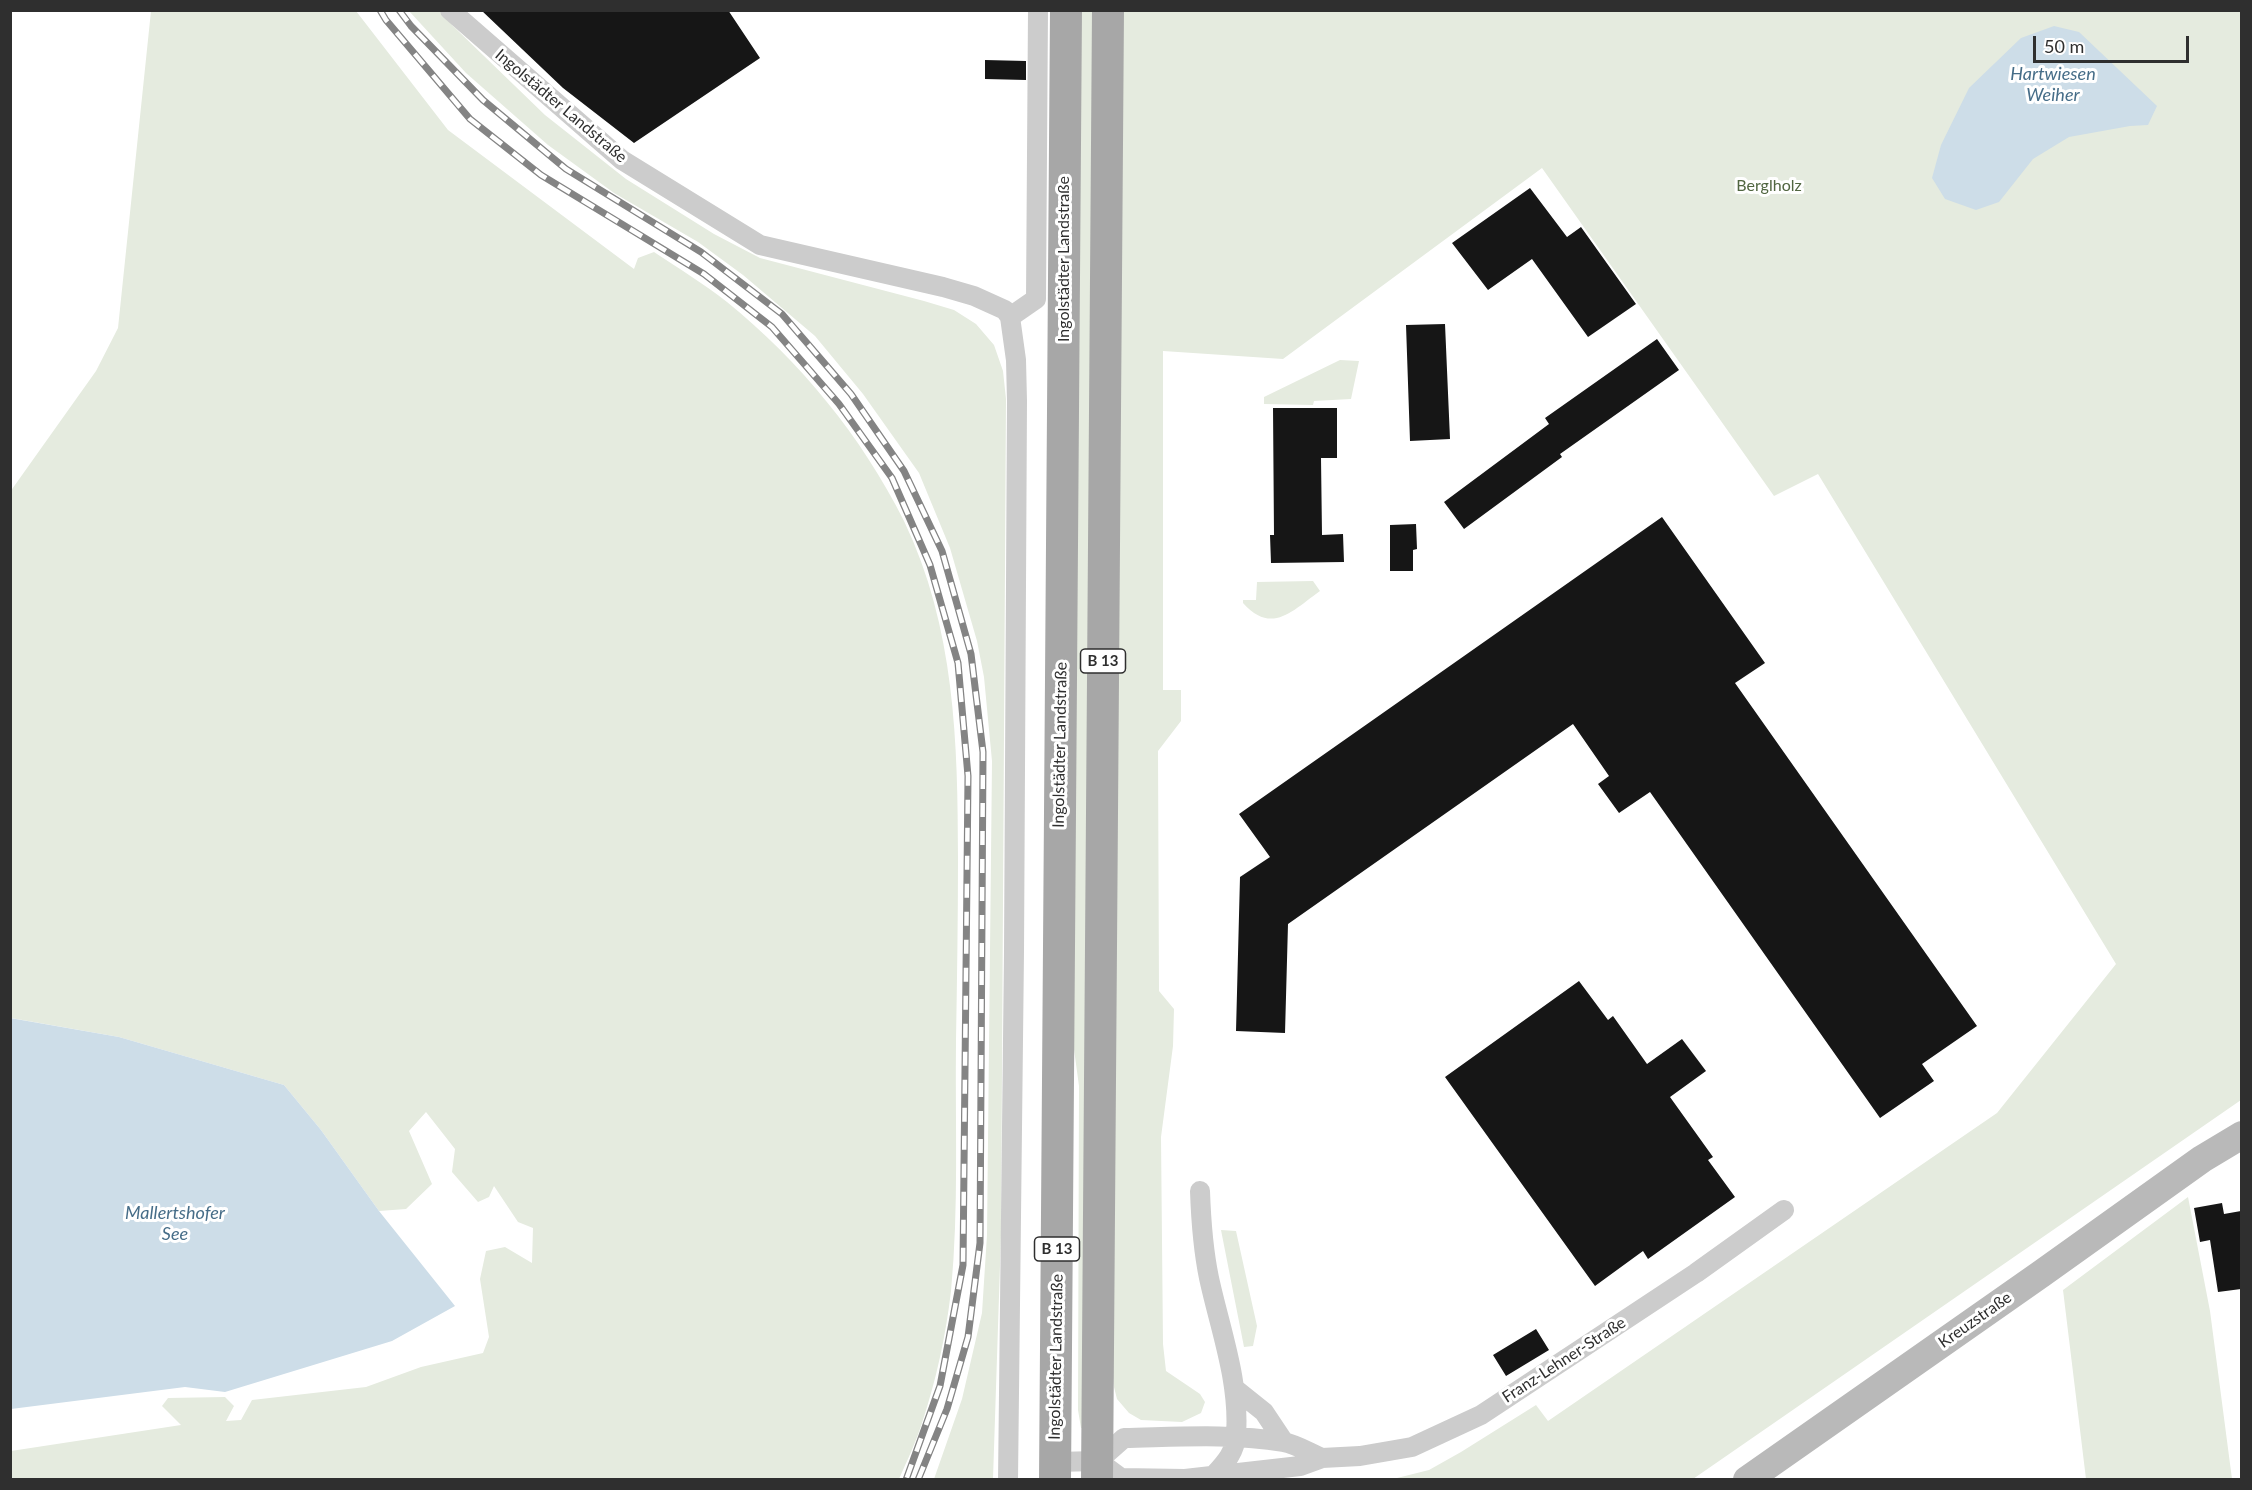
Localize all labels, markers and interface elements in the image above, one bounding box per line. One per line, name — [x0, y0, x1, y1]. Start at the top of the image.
scale bar — [2036, 24, 2192, 62]
text: 50 m — [2044, 35, 2084, 57]
street label: Ingolstädter Landstraße — [491, 45, 631, 167]
water label: Hartwiesen Weiher — [2010, 63, 2096, 106]
street label: Ingolstädter Landstraße — [1054, 176, 1074, 342]
park label: Berglholz — [1736, 176, 1802, 196]
road number: B 13 — [1080, 649, 1126, 673]
street label: Ingolstädter Landstraße — [1049, 662, 1071, 828]
water label: Mallertshofer See — [125, 1202, 225, 1244]
road number: B 13 — [1034, 1237, 1080, 1261]
street label: Ingolstädter Landstraße — [1045, 1274, 1067, 1440]
street label: Kreuzstraße — [1935, 1288, 2015, 1352]
street label: Franz-Lehner-Straße — [1499, 1313, 1629, 1407]

